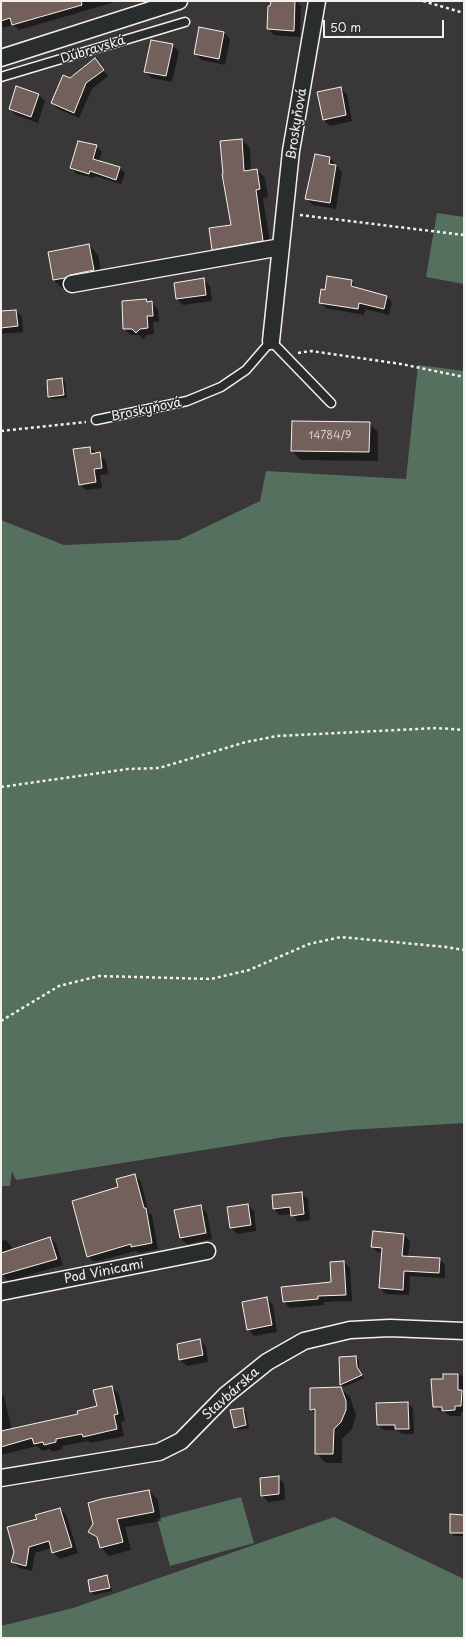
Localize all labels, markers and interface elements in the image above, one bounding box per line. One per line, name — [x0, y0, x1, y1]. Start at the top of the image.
scale bar — [325, 12, 446, 38]
text: 50 m — [330, 18, 361, 36]
street label: Dúbravská — [59, 33, 127, 67]
street label: Broskyňová — [284, 87, 310, 161]
street label: Broskyňová — [109, 395, 183, 425]
house number: 14784/9 — [309, 429, 351, 443]
street label: Pod Vinicami — [63, 1257, 145, 1287]
street label: Stavbárska — [199, 1364, 263, 1424]

